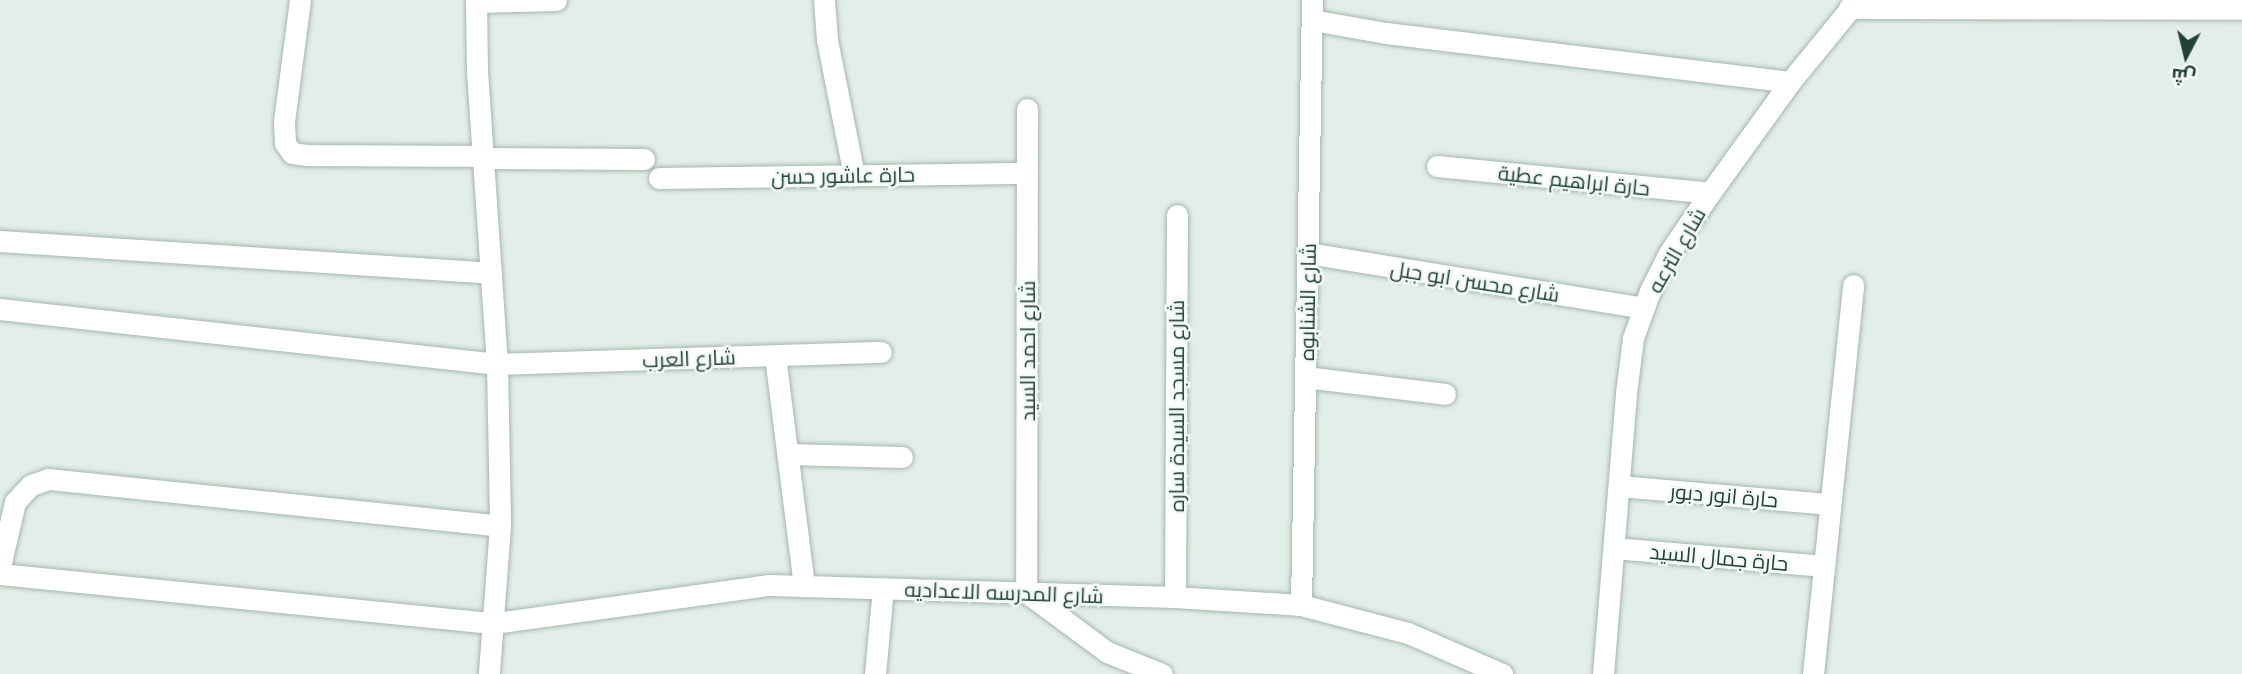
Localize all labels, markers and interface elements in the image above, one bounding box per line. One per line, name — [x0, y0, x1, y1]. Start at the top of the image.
north arrow — [2151, 21, 2221, 91]
text: ش — [2170, 64, 2197, 90]
street label: حارة ابراهيم عطية — [1497, 159, 1651, 201]
street label: حارة عاشور حسن — [771, 161, 915, 189]
street label: شارع الترعه — [1641, 203, 1711, 297]
street label: شارع الشنابوه — [1293, 243, 1321, 361]
street label: شارع محسن ابو جبل — [1389, 255, 1561, 307]
street label: شارع احمد السيد — [1014, 281, 1040, 421]
street label: شارع مسجد السيدة ساره — [1163, 300, 1189, 512]
street label: شارع العرب — [642, 344, 736, 372]
street label: حارة انور دبور — [1669, 478, 1779, 512]
street label: حارة جمال السيد — [1649, 538, 1789, 576]
street label: شارع المدرسه الاعداديه — [904, 576, 1104, 608]

